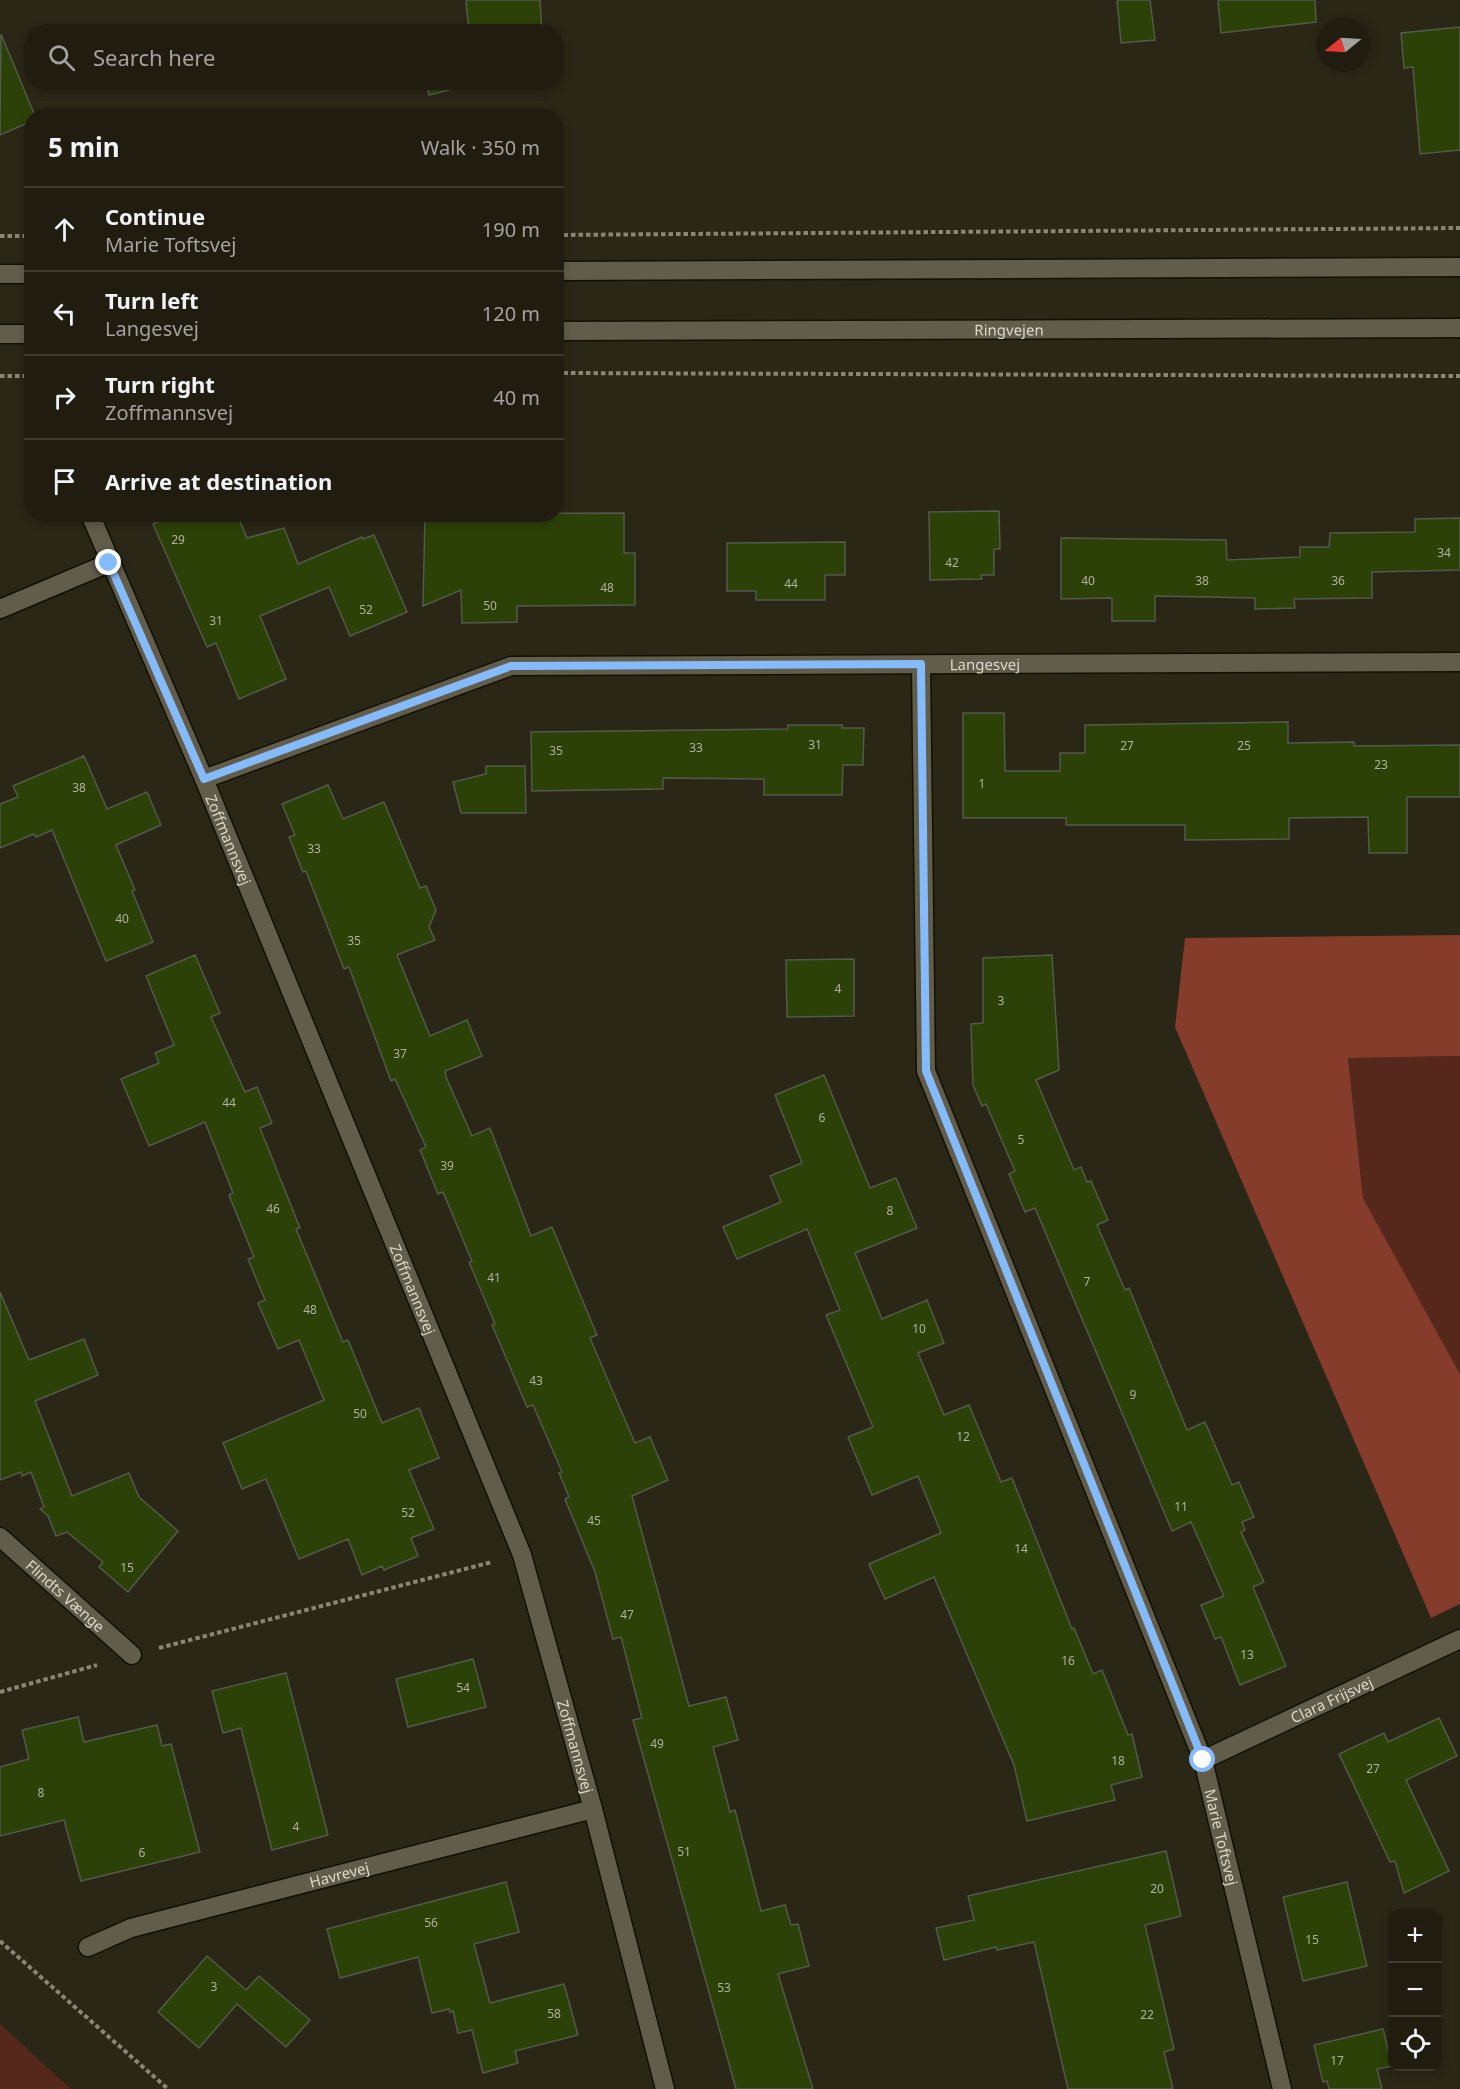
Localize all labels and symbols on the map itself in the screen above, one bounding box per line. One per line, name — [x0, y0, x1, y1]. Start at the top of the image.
north arrow — [1316, 18, 1370, 72]
street label: Ringvejen — [974, 319, 1044, 340]
house number: 29 — [171, 531, 185, 548]
house number: 34 — [1437, 544, 1451, 561]
route end — [95, 549, 121, 575]
house number: 42 — [945, 554, 959, 571]
house number: 40 — [1081, 572, 1095, 589]
house number: 38 — [1195, 572, 1209, 589]
house number: 36 — [1331, 572, 1345, 589]
house number: 44 — [784, 575, 798, 592]
house number: 48 — [600, 579, 614, 596]
house number: 50 — [483, 597, 497, 614]
house number: 52 — [359, 601, 373, 618]
house number: 31 — [209, 612, 223, 629]
street label: Langesvej — [950, 654, 1020, 674]
house number: 31 — [808, 736, 822, 753]
house number: 27 — [1120, 737, 1134, 754]
house number: 25 — [1237, 737, 1251, 754]
house number: 33 — [689, 739, 703, 756]
house number: 35 — [549, 742, 563, 759]
house number: 23 — [1374, 756, 1388, 773]
house number: 1 — [979, 775, 985, 792]
house number: 38 — [72, 779, 86, 796]
street label: Zoffmannsvej — [201, 791, 256, 888]
house number: 33 — [307, 840, 321, 857]
house number: 40 — [115, 910, 129, 927]
house number: 35 — [347, 932, 361, 949]
house number: 4 — [835, 980, 842, 997]
house number: 3 — [998, 992, 1005, 1009]
house number: 37 — [393, 1045, 407, 1062]
house number: 44 — [222, 1094, 236, 1111]
house number: 6 — [819, 1109, 826, 1126]
house number: 5 — [1018, 1131, 1025, 1148]
house number: 39 — [440, 1157, 454, 1174]
house number: 46 — [266, 1200, 280, 1217]
house number: 8 — [887, 1202, 894, 1219]
street label: Zoffmannsvej — [386, 1241, 441, 1338]
house number: 41 — [487, 1269, 501, 1286]
house number: 7 — [1084, 1273, 1091, 1290]
house number: 48 — [303, 1301, 317, 1318]
house number: 10 — [912, 1320, 926, 1337]
house number: 43 — [529, 1372, 543, 1389]
house number: 9 — [1130, 1386, 1137, 1403]
house number: 50 — [353, 1405, 367, 1422]
house number: 12 — [956, 1428, 970, 1445]
house number: 11 — [1174, 1498, 1188, 1515]
house number: 52 — [401, 1504, 415, 1521]
house number: 45 — [587, 1512, 601, 1529]
house number: 14 — [1014, 1540, 1028, 1557]
street label: Flindts Vænge — [22, 1555, 109, 1636]
house number: 15 — [120, 1559, 134, 1576]
house number: 47 — [620, 1606, 634, 1623]
house number: 13 — [1240, 1646, 1254, 1663]
house number: 16 — [1061, 1652, 1075, 1669]
street label: Clara Frijsvej — [1287, 1672, 1376, 1727]
house number: 54 — [456, 1679, 470, 1696]
street label: Zoffmannsvej — [553, 1698, 598, 1796]
house number: 49 — [650, 1735, 664, 1752]
route start — [1189, 1746, 1215, 1772]
house number: 18 — [1111, 1752, 1125, 1769]
house number: 27 — [1366, 1760, 1380, 1777]
house number: 8 — [38, 1784, 45, 1801]
street label: Marie Toftsvej — [1200, 1787, 1243, 1887]
house number: 4 — [293, 1818, 300, 1835]
house number: 51 — [677, 1843, 691, 1860]
house number: 6 — [139, 1844, 146, 1861]
street label: Havrevej — [307, 1857, 371, 1892]
house number: 20 — [1150, 1880, 1164, 1897]
house number: 56 — [424, 1914, 438, 1931]
house number: 15 — [1305, 1931, 1319, 1948]
house number: 3 — [211, 1978, 218, 1995]
house number: 53 — [717, 1979, 731, 1996]
house number: 58 — [547, 2005, 561, 2022]
house number: 22 — [1140, 2006, 1154, 2023]
house number: 17 — [1330, 2052, 1344, 2069]

